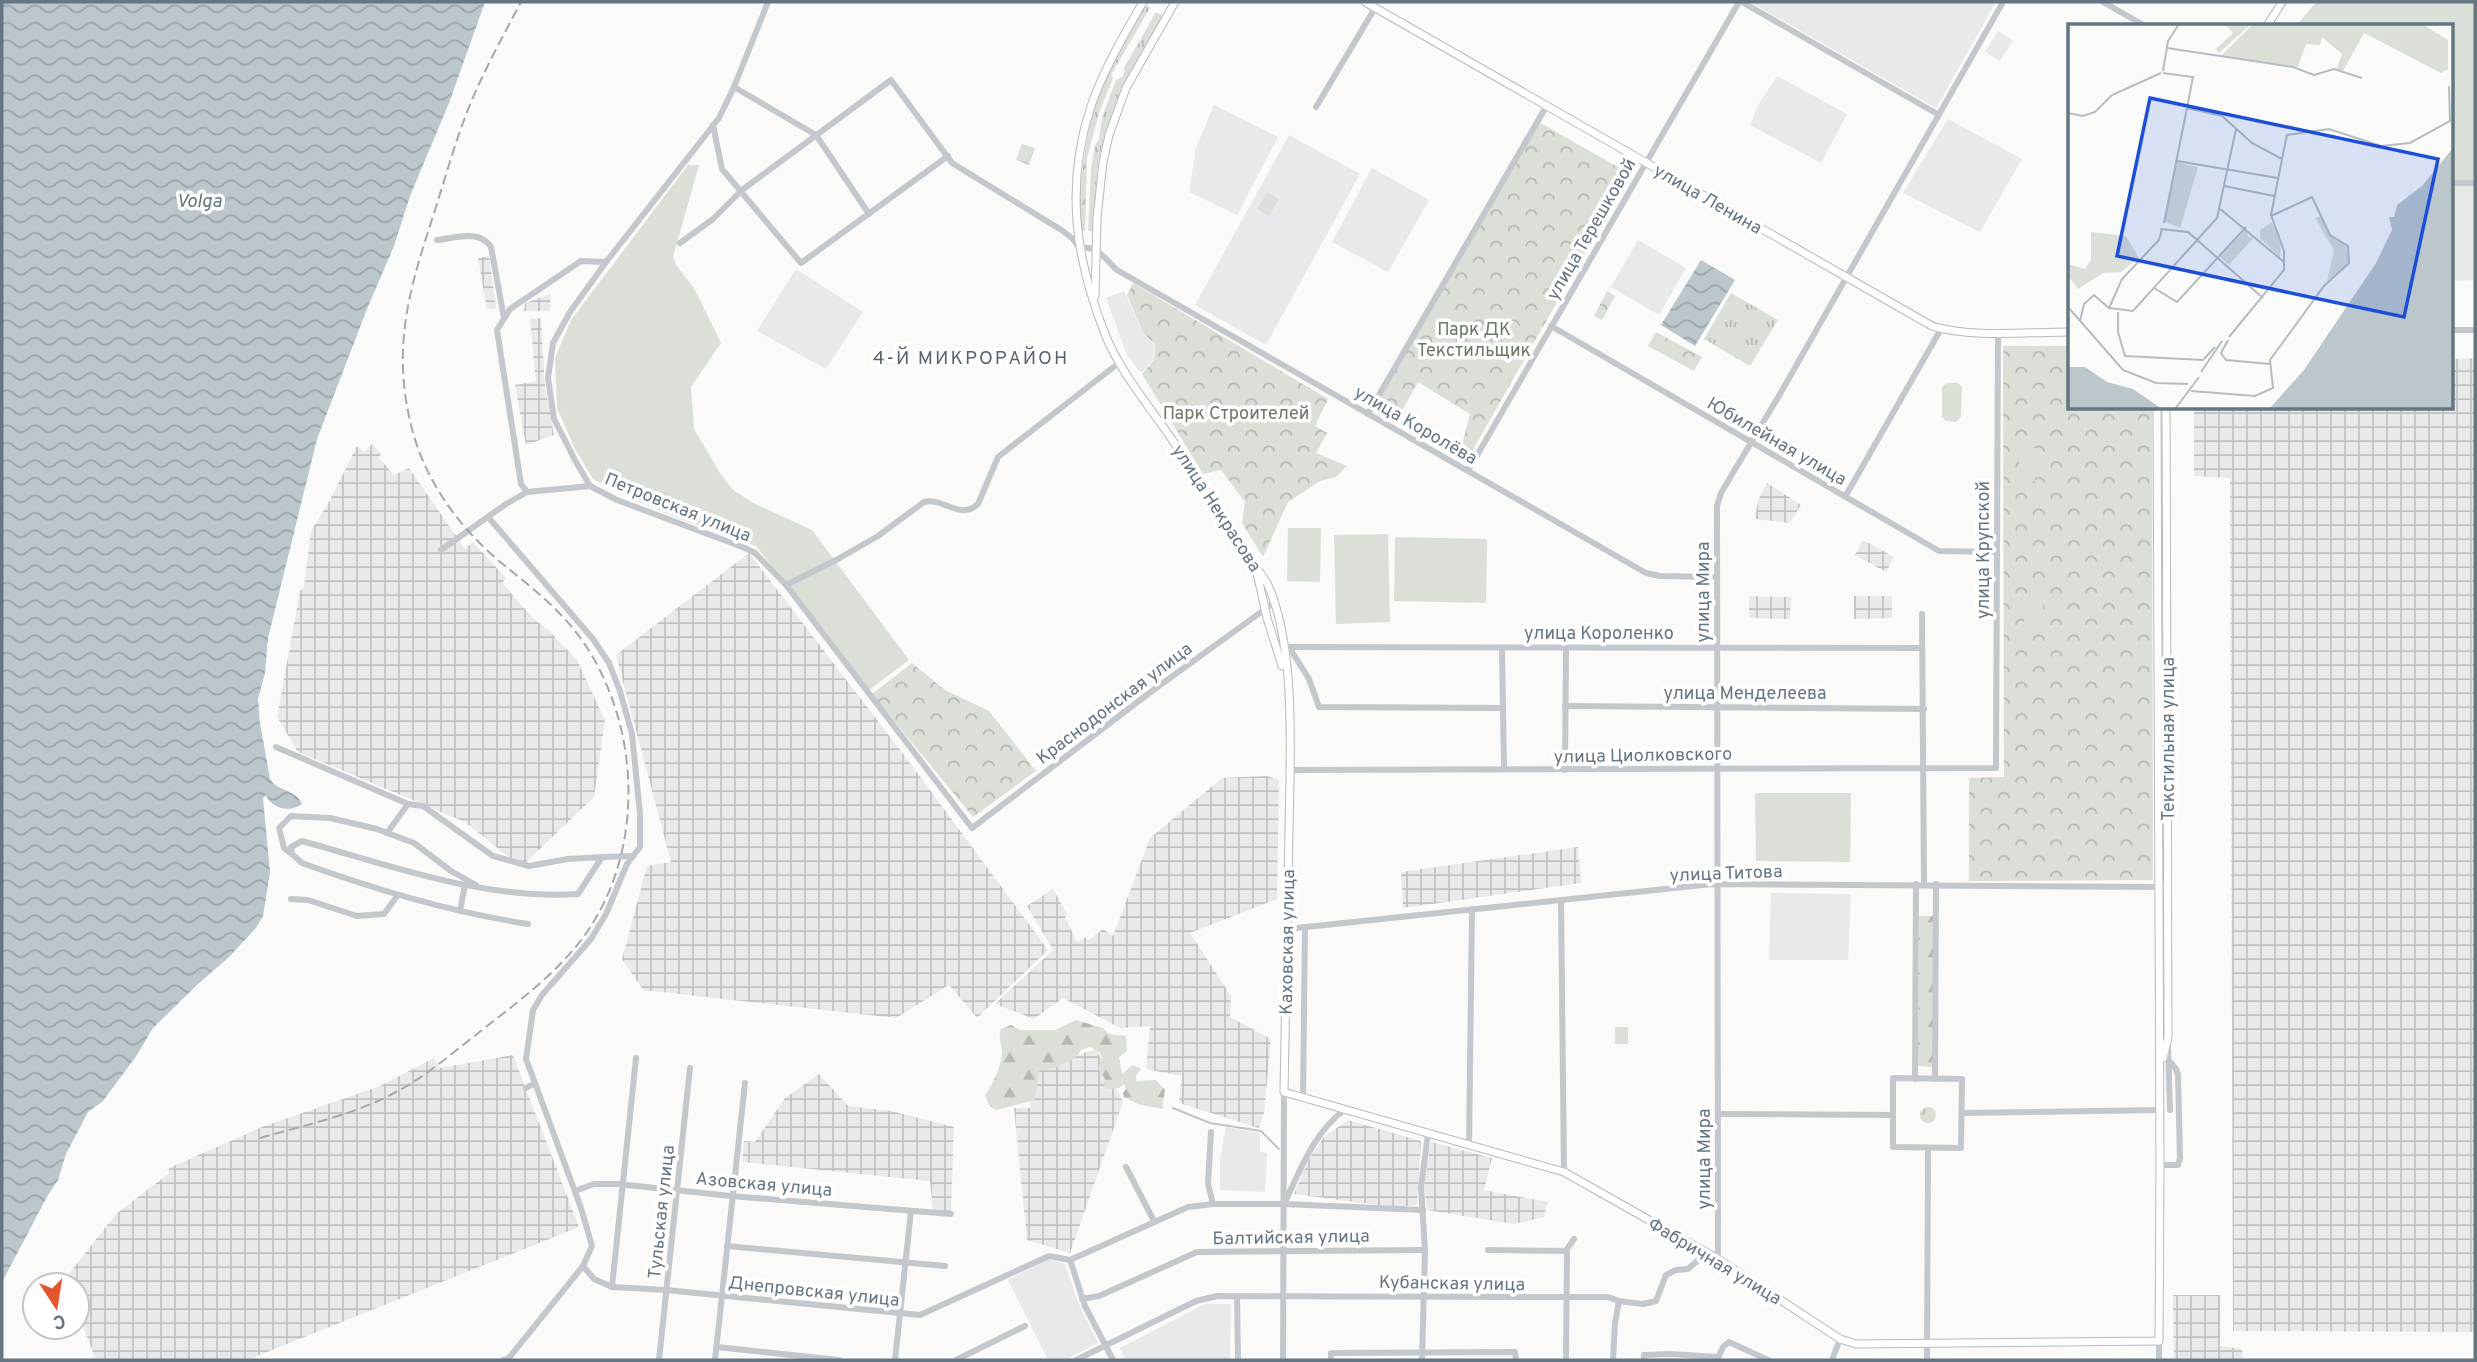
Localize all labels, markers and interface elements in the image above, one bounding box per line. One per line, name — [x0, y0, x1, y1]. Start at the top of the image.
inset map — [2068, 24, 2452, 410]
street label: улица Терешковой — [1542, 155, 1642, 305]
street label: улица Ленина — [1649, 160, 1766, 241]
water label: Volga — [176, 190, 222, 214]
park label: Парк ДК Текстильщик — [1417, 319, 1531, 363]
district label: 4-Й МИКРОРАЙОН — [873, 346, 1069, 371]
street label: улица Королёва — [1350, 382, 1481, 471]
street label: Юбилейная улица — [1702, 393, 1850, 492]
park label: Парк Строителей — [1163, 403, 1309, 426]
street label: улица Некрасова — [1166, 441, 1266, 577]
street label: Петровская улица — [601, 468, 754, 548]
street label: улица Крупской — [1973, 481, 1996, 619]
street label: улица Мира — [1693, 542, 1716, 642]
street label: улица Короленко — [1524, 623, 1674, 646]
street label: Краснодонская улица — [1032, 638, 1198, 770]
street label: Текстильная улица — [2158, 657, 2181, 821]
street label: улица Менделеева — [1663, 683, 1827, 706]
street label: улица Циолковского — [1554, 743, 1732, 770]
street label: улица Титова — [1669, 861, 1783, 888]
street label: Каховская улица — [1276, 869, 1301, 1015]
street label: улица Мира — [1694, 1109, 1717, 1209]
street label: Тульская улица — [644, 1144, 681, 1280]
street label: Азовская улица — [695, 1168, 833, 1203]
street label: Фабричная улица — [1643, 1213, 1785, 1311]
street label: Балтийская улица — [1212, 1226, 1370, 1251]
north arrow — [21, 1271, 91, 1341]
street label: Днепровская улица — [727, 1272, 901, 1313]
street label: Кубанская улица — [1379, 1272, 1525, 1297]
text: С — [51, 1308, 68, 1334]

